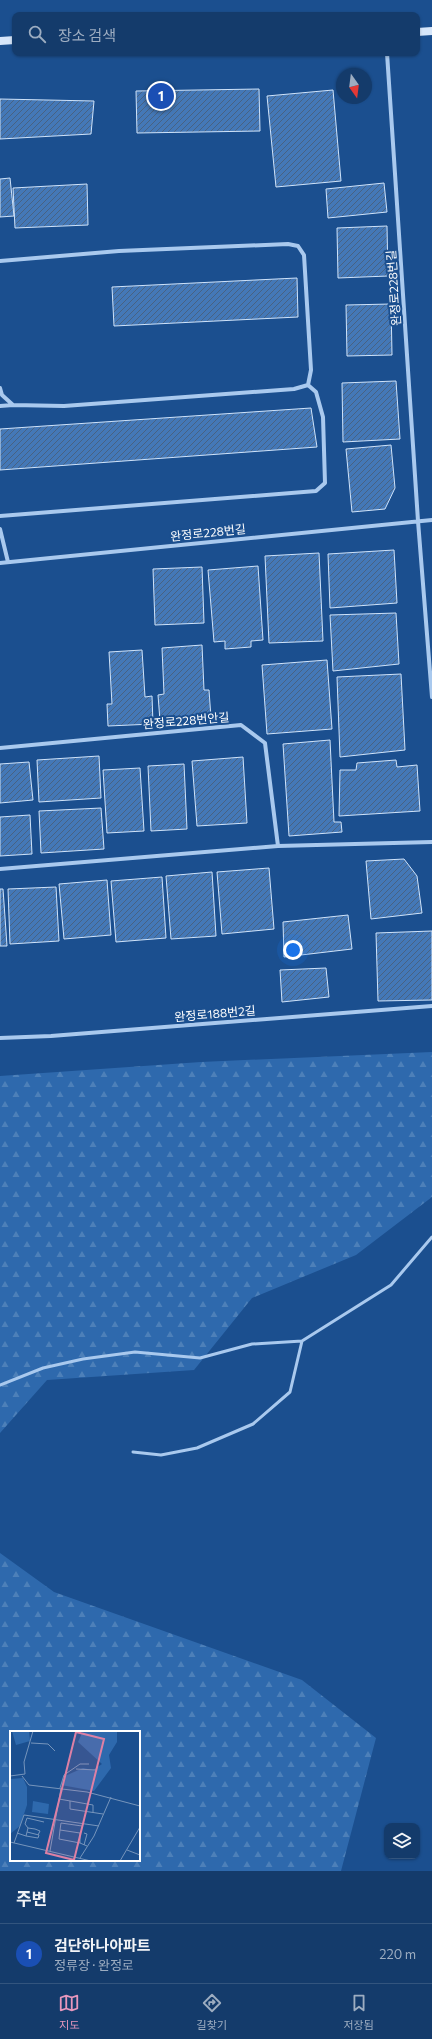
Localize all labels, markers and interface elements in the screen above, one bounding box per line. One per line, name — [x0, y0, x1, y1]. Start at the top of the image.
search box — [12, 12, 420, 56]
icon: search — [26, 23, 48, 45]
text: 장소 검색 — [58, 26, 116, 44]
north arrow — [336, 68, 372, 104]
pin: 1 — [148, 81, 174, 111]
street label: 완정로228번길 — [383, 250, 403, 326]
street label: 완정로228번길 — [170, 521, 246, 543]
street label: 완정로228번안길 — [142, 709, 230, 731]
your location — [283, 940, 303, 960]
street label: 완정로188번2길 — [174, 1002, 256, 1024]
inset map — [10, 1731, 140, 1861]
map controls — [384, 1823, 420, 1859]
button: layers — [384, 1823, 420, 1859]
text: 주변 — [16, 1888, 47, 1909]
text: 검단하나아파트 — [54, 1936, 151, 1954]
text: 1 — [26, 1946, 32, 1962]
text: 220 m — [379, 1946, 416, 1962]
text: 정류장 · 완정로 — [54, 1957, 134, 1973]
tab: 지도 — [58, 1992, 80, 2032]
tab: 길찾기 — [197, 1992, 227, 2032]
tab: 저장됨 — [343, 1992, 374, 2032]

